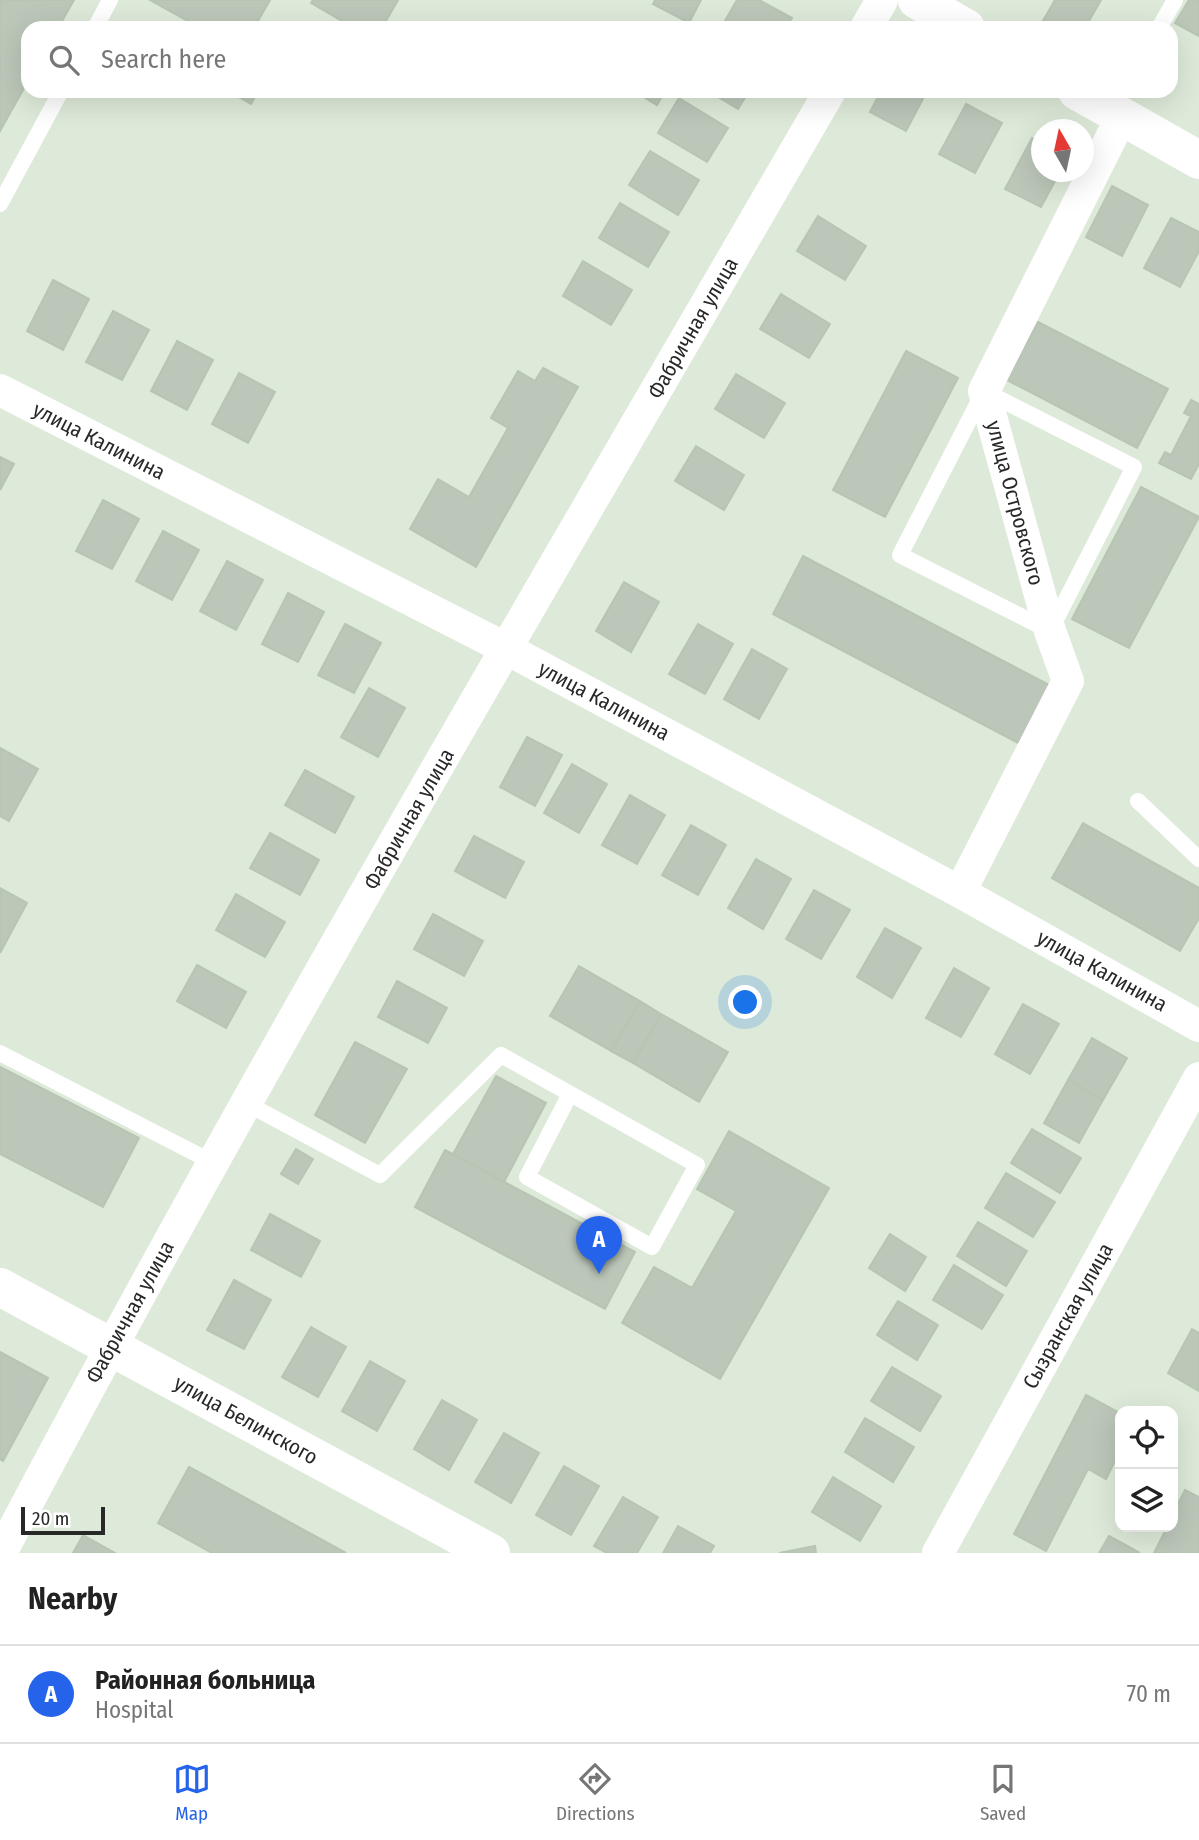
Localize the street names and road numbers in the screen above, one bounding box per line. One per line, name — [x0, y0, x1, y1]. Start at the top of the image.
street label: Фабричная улица — [642, 253, 744, 403]
street label: улица Калинина — [29, 397, 169, 485]
street label: улица Островского — [981, 418, 1049, 588]
street label: улица Калинина — [534, 656, 674, 746]
street label: Фабричная улица — [358, 744, 460, 894]
street label: улица Калинина — [1032, 925, 1172, 1017]
street label: Фабричная улица — [80, 1236, 180, 1388]
street label: Сызранская улица — [1017, 1238, 1119, 1394]
street label: улица Белинского — [170, 1370, 322, 1470]

